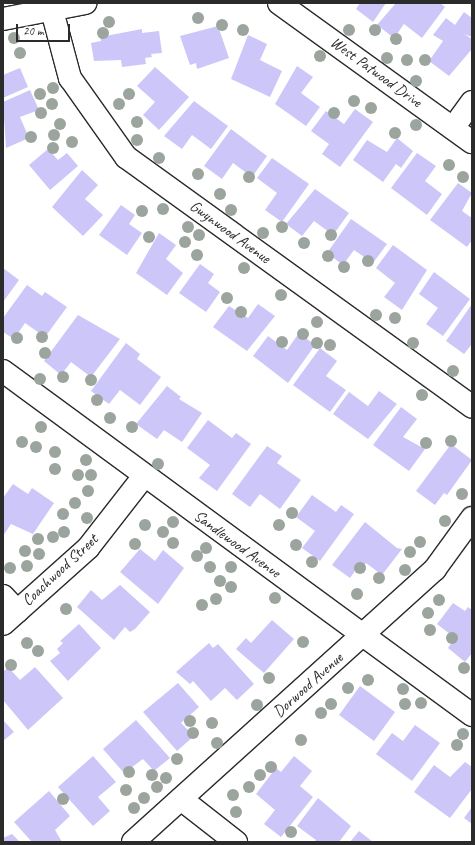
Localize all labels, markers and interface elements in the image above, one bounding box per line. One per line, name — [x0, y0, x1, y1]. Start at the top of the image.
scale bar — [18, 16, 72, 42]
text: 20 m — [23, 23, 43, 39]
street label: West Patwood Drive — [326, 32, 426, 112]
street label: Gwynwood Avenue — [186, 196, 274, 268]
street label: Sandlewood Avenue — [190, 506, 284, 582]
street label: Coachwood Street — [18, 530, 102, 610]
street label: Dorwood Avenue — [269, 649, 347, 721]

